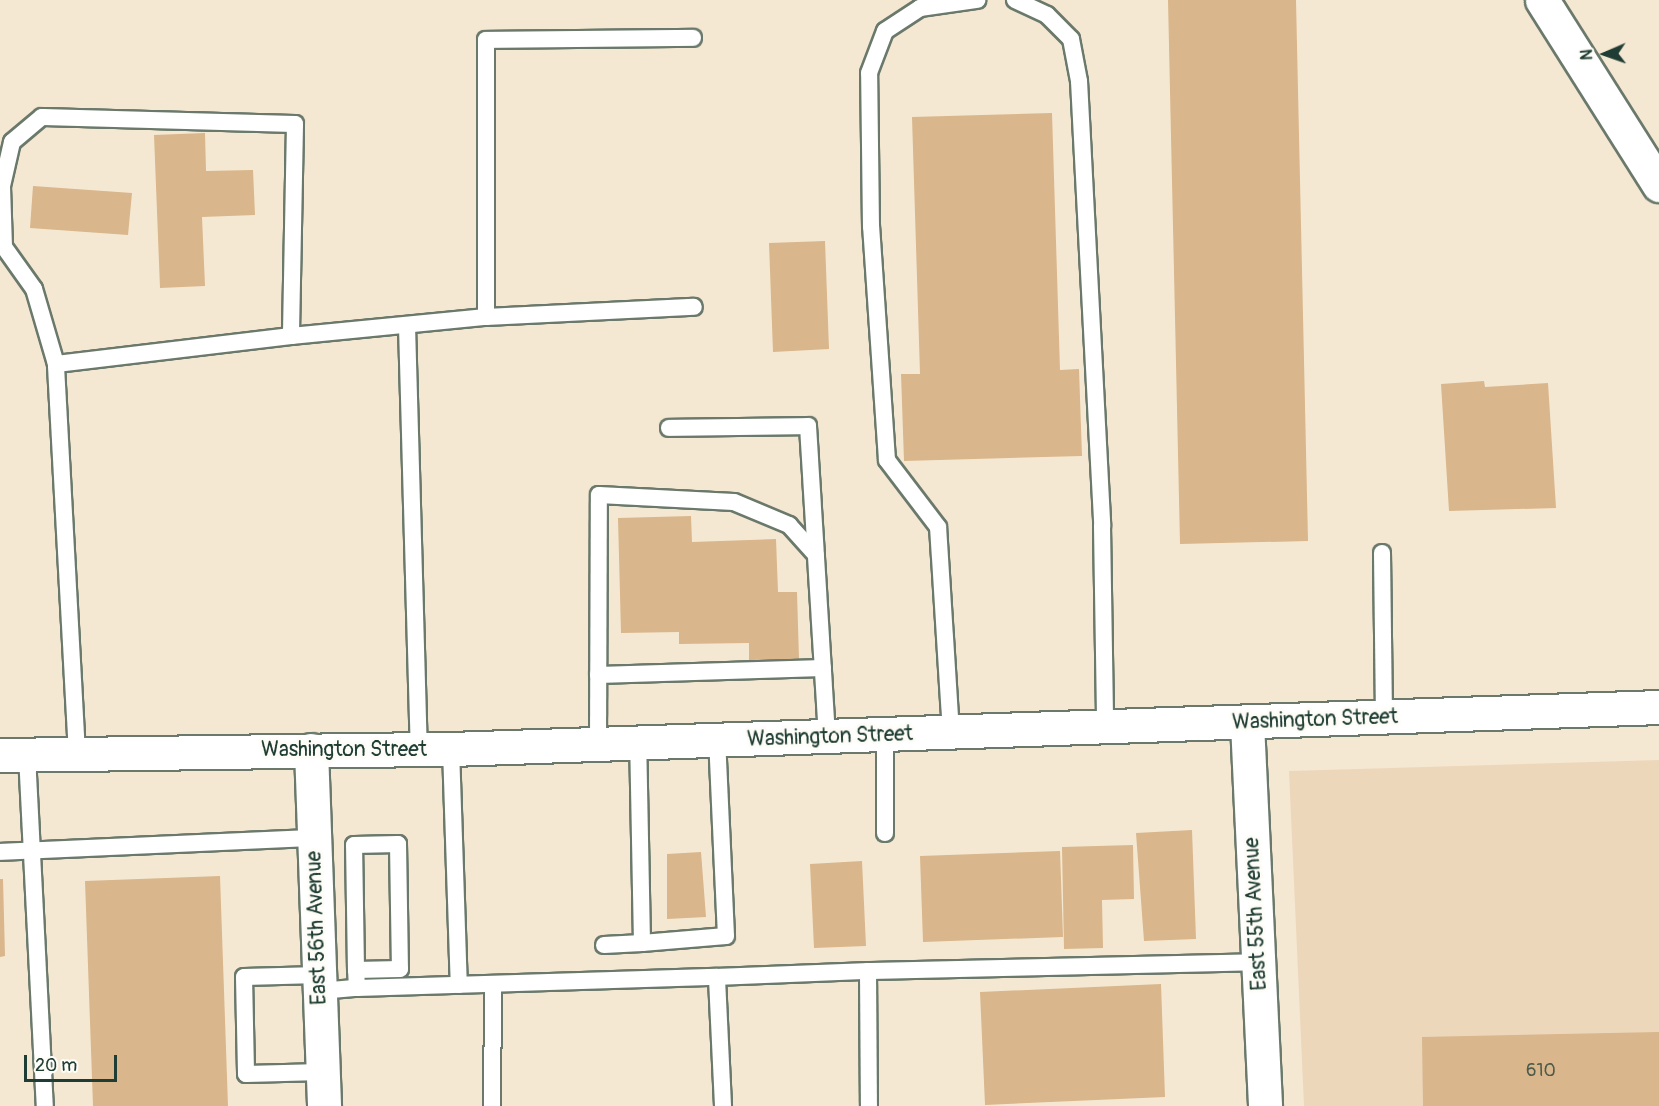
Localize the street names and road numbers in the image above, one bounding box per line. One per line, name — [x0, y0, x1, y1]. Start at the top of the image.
street label: Washington Street — [1232, 705, 1398, 735]
street label: Washington Street — [747, 722, 913, 752]
street label: Washington Street — [261, 737, 427, 763]
street label: East 55th Avenue — [1239, 837, 1273, 991]
street label: East 56th Avenue — [302, 851, 332, 1005]

